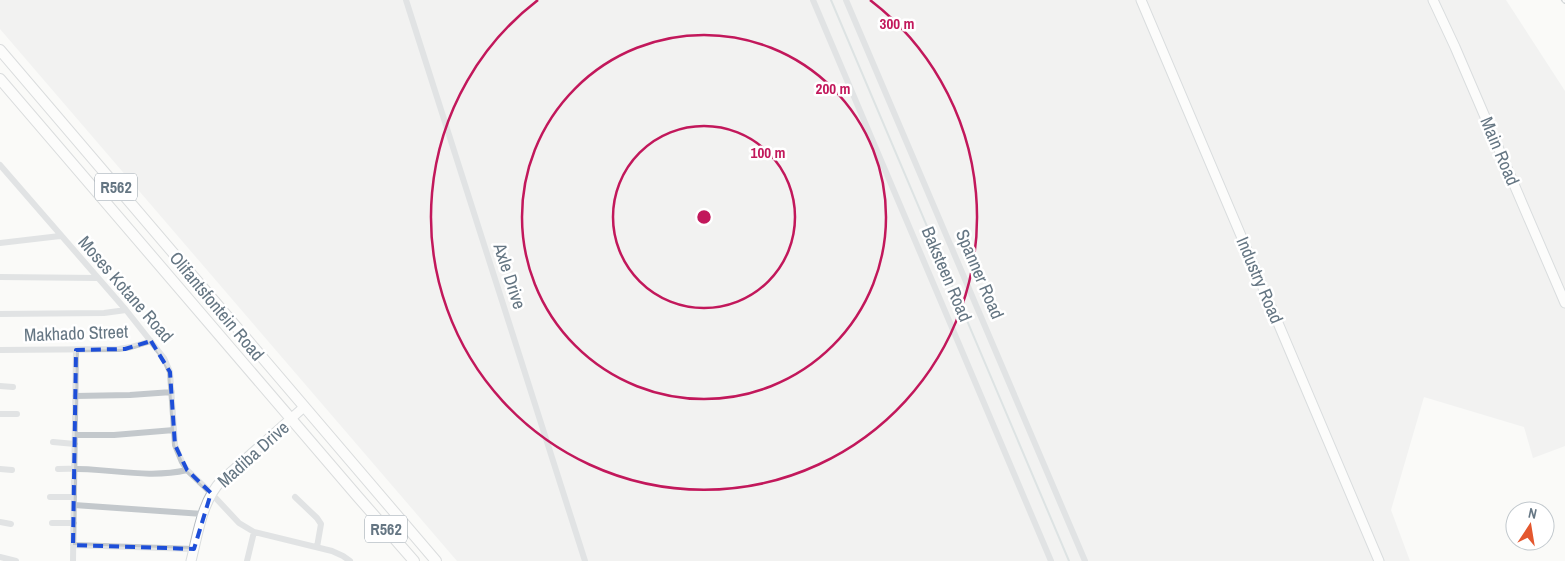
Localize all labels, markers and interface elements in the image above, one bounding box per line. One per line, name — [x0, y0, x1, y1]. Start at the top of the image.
text: 300 m — [880, 13, 914, 34]
text: 200 m — [816, 78, 850, 99]
street label: Main Road — [1474, 113, 1526, 189]
text: 100 m — [751, 142, 785, 163]
road number: R562 — [95, 173, 137, 200]
centre of rings — [695, 208, 713, 226]
street label: Baksteen Road — [916, 223, 978, 325]
street label: Spanner Road — [950, 225, 1010, 323]
street label: Moses Kotane Road — [73, 230, 179, 348]
street label: Industry Road — [1231, 233, 1289, 327]
street label: Axle Drive — [487, 239, 532, 312]
street label: Olifantsfontein Road — [164, 246, 270, 366]
street label: Makhado Street — [23, 319, 129, 347]
street label: Madiba Drive — [212, 415, 294, 493]
north arrow — [1505, 501, 1555, 551]
text: N — [1527, 504, 1539, 523]
road number: R562 — [365, 516, 407, 542]

